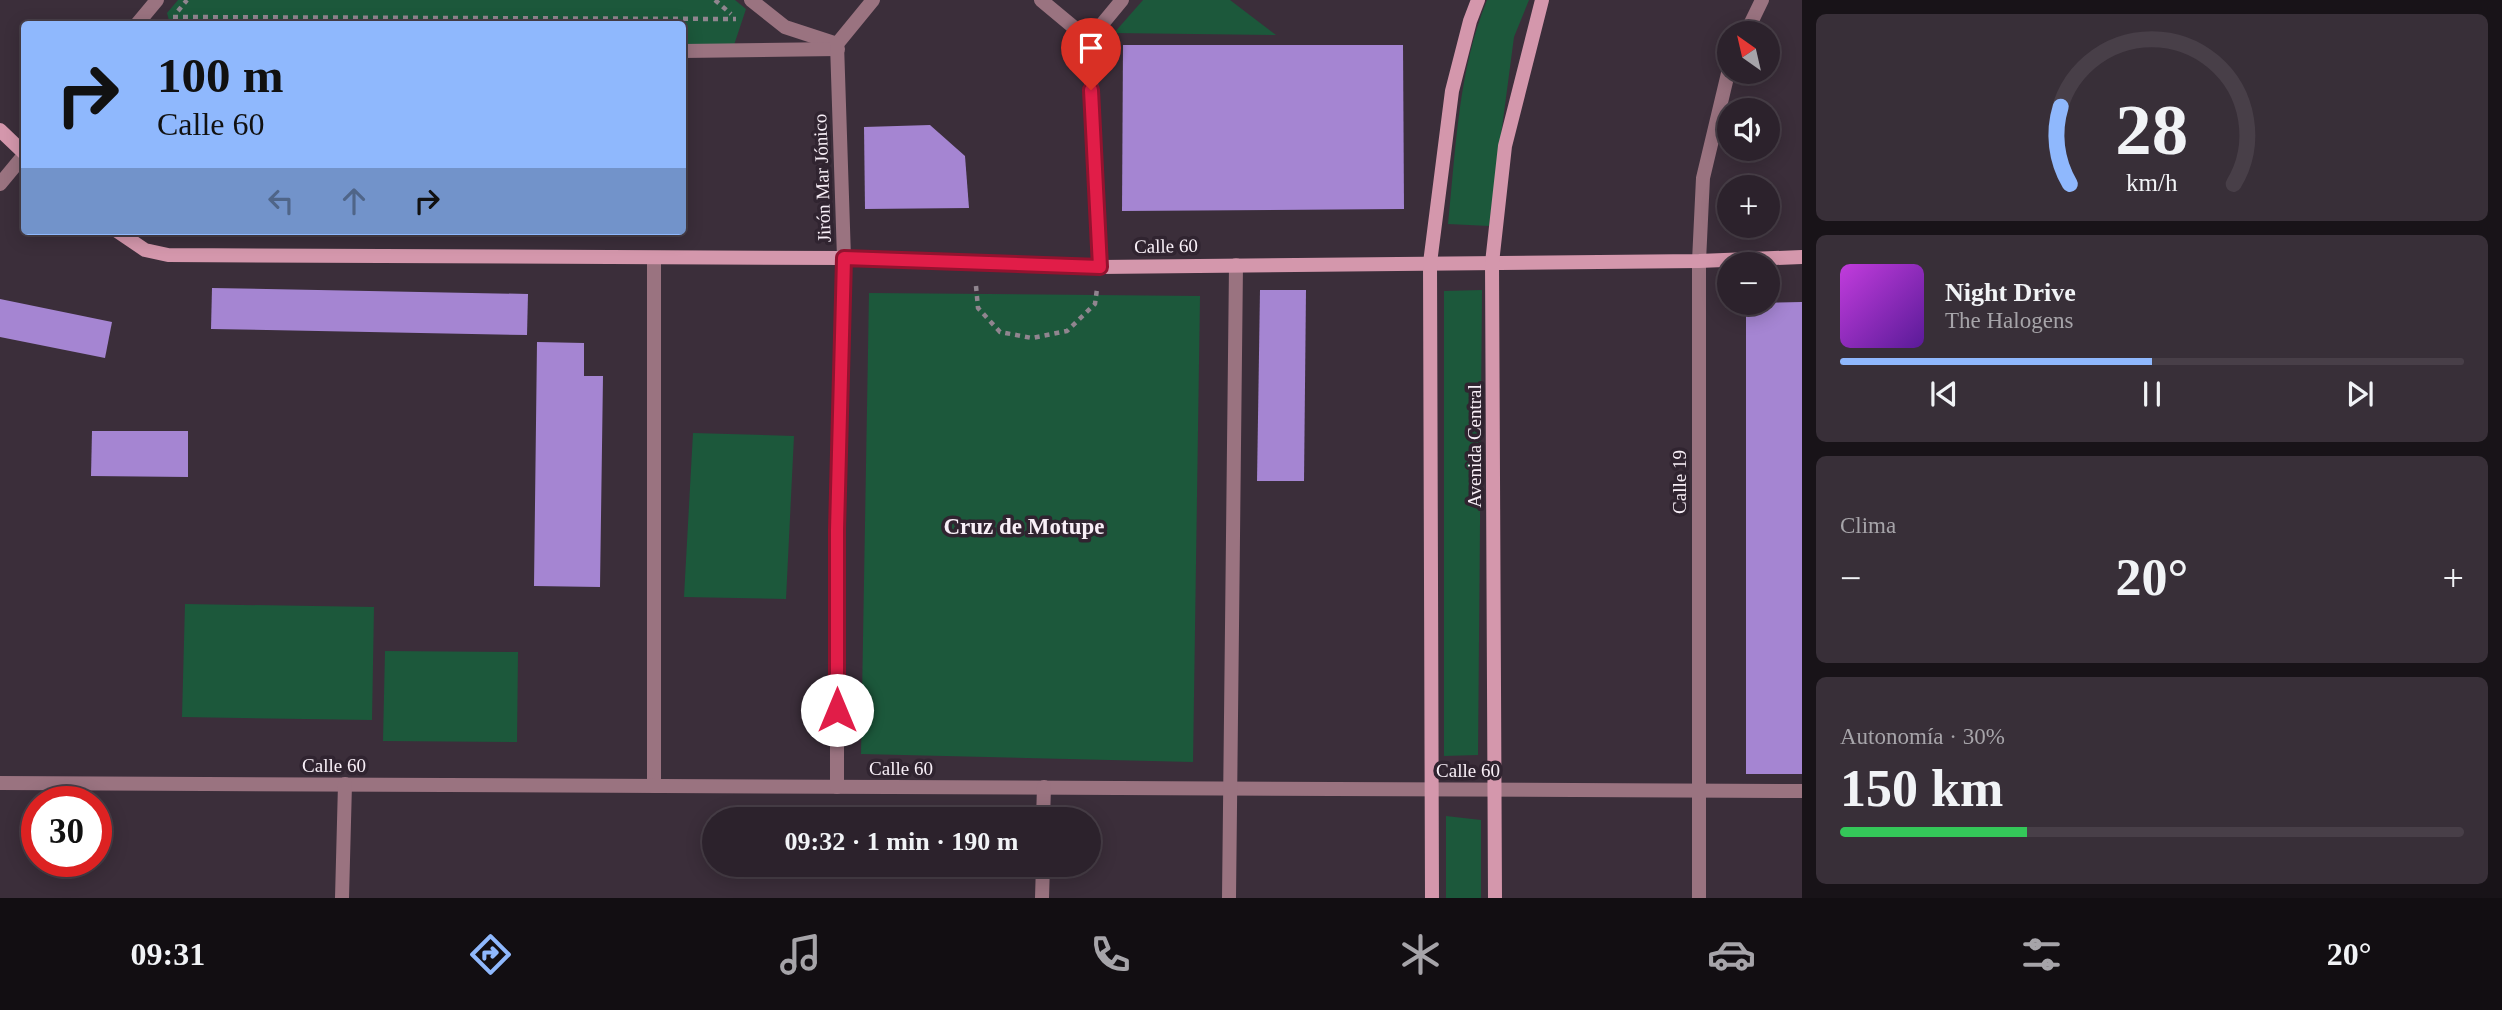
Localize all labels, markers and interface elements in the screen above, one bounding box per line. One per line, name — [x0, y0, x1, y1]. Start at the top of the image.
pin — [1061, 18, 1121, 90]
north arrow — [1717, 21, 1780, 84]
map controls — [1717, 21, 1780, 315]
icon: arrive — [1072, 29, 1110, 67]
text: 100 m — [157, 48, 284, 103]
icon: right — [42, 49, 133, 140]
text: 28 — [2116, 89, 2188, 170]
button: sound — [1717, 98, 1780, 161]
text: Calle 60 — [157, 106, 265, 142]
street label: Jirón Mar Jónico — [809, 113, 835, 243]
text: km/h — [2126, 168, 2178, 195]
button: + — [1717, 175, 1780, 238]
icon: left — [262, 182, 300, 220]
icon: ahead — [335, 182, 373, 220]
icon: right — [408, 182, 446, 220]
street label: Calle 60 — [1134, 235, 1198, 257]
button: − — [1717, 252, 1780, 315]
text: Night Drive — [1945, 278, 2076, 307]
text: The Halogens — [1945, 308, 2073, 333]
icon: previous — [1925, 375, 1963, 413]
icon: pause — [2133, 375, 2171, 413]
icon: next — [2341, 375, 2379, 413]
street label: Avenida Central — [1464, 384, 1485, 508]
street label: Calle 19 — [1669, 450, 1690, 514]
text: Clima — [1840, 513, 1896, 538]
district label: Cruz de Motupe — [944, 514, 1104, 539]
text: 20° — [2116, 549, 2188, 606]
text: − — [1840, 557, 1861, 599]
text: + — [2443, 557, 2464, 599]
position arrow — [800, 673, 874, 747]
text: Autonomía · 30% — [1840, 724, 2005, 749]
street label: Calle 60 — [302, 755, 366, 776]
street label: Calle 60 — [869, 758, 933, 779]
street label: Calle 60 — [1436, 760, 1500, 781]
text: 150 km — [1840, 760, 2003, 817]
speed limit sign: 30 — [21, 786, 112, 877]
text: 09:32 · 1 min · 190 m — [785, 827, 1019, 856]
icon: directions — [466, 930, 515, 979]
icon: music — [776, 930, 825, 979]
icon: phone — [1086, 930, 1135, 979]
icon: climate — [1396, 930, 1445, 979]
icon: car — [1707, 930, 1756, 979]
icon: filters — [2017, 930, 2066, 979]
text: 09:31 — [131, 936, 205, 972]
text: 20° — [2327, 936, 2371, 972]

